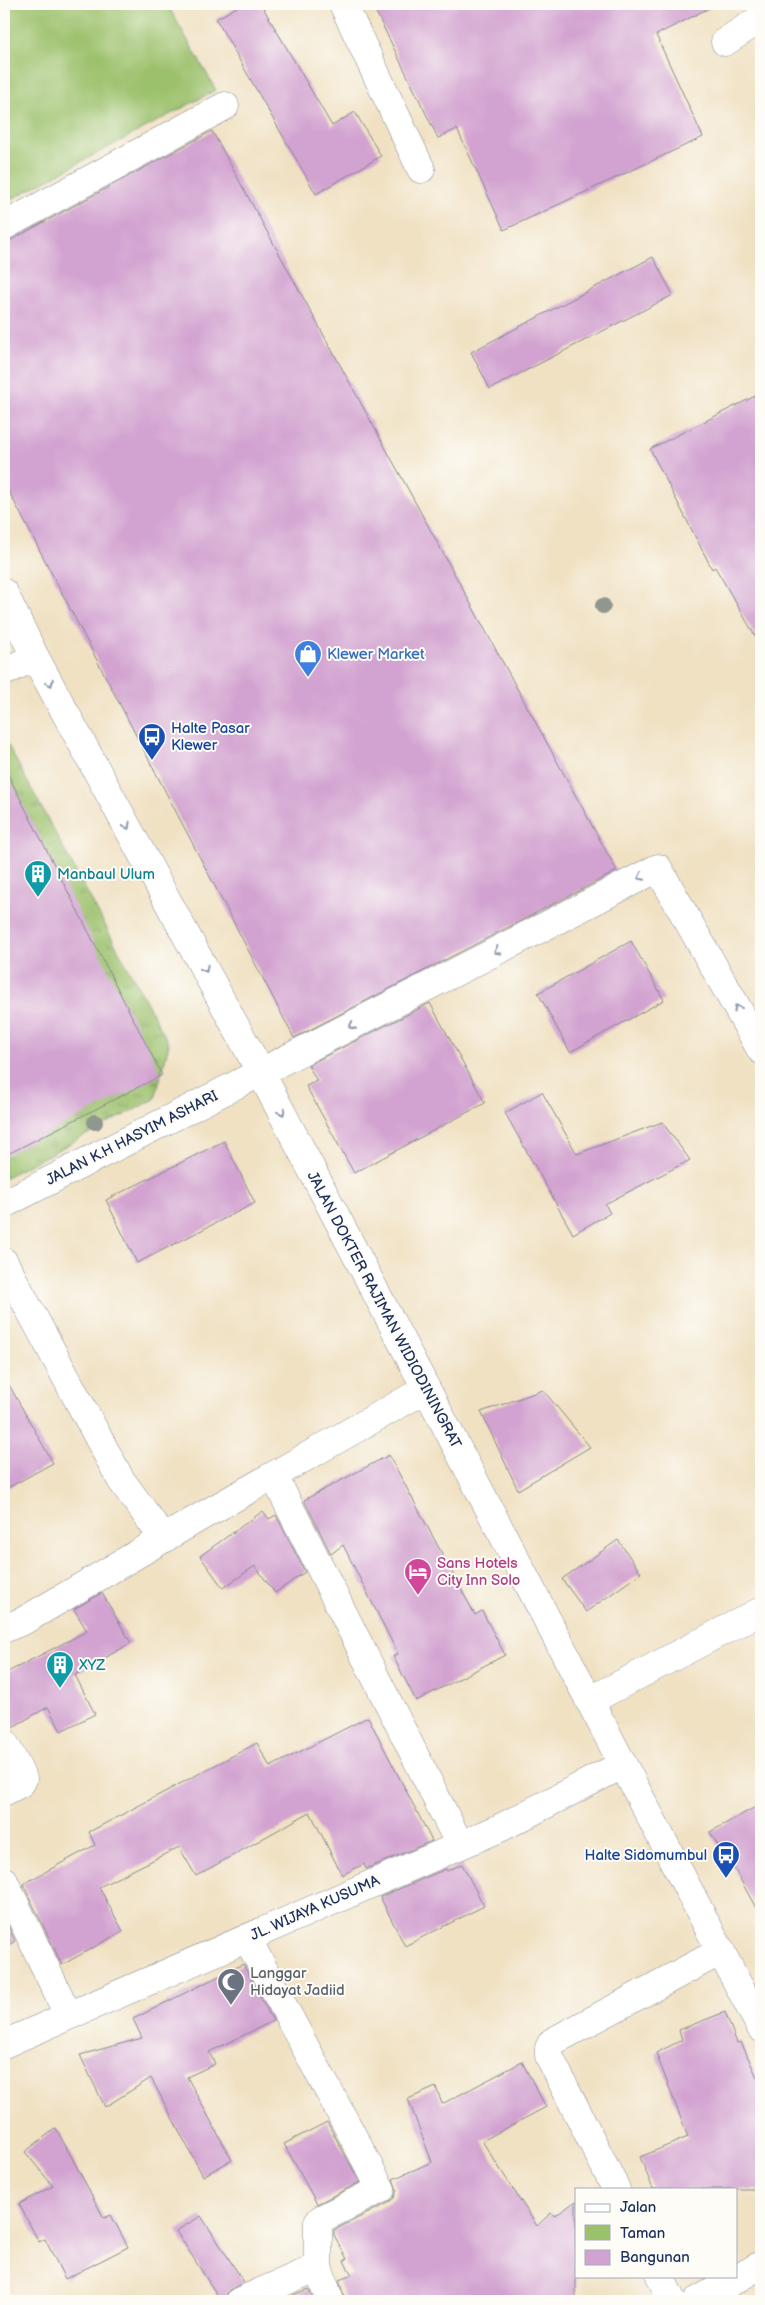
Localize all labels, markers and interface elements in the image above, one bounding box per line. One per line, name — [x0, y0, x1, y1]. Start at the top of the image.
shop icon: Klewer Market — [293, 639, 323, 678]
place label: Klewer Market — [327, 645, 425, 664]
one-way arrow — [44, 678, 54, 687]
place label: Halte Pasar Klewer — [171, 719, 250, 755]
bus stop icon: Halte Pasar Klewer — [137, 722, 167, 761]
one-way arrow — [121, 821, 131, 830]
building icon: Manbaul Ulum — [23, 859, 53, 898]
place label: Manbaul Ulum — [57, 865, 155, 884]
one-way arrow — [637, 871, 646, 881]
one-way arrow — [493, 945, 502, 955]
one-way arrow — [199, 964, 209, 973]
one-way arrow — [734, 1004, 744, 1013]
one-way arrow — [348, 1020, 357, 1030]
street label: JALAN K.H HASYIM ASHARI — [43, 1086, 221, 1190]
one-way arrow — [275, 1107, 285, 1116]
street label: JALAN DOKTER RAJIMAN WIDIODININGRAT — [303, 1168, 465, 1452]
place label: Sans Hotels City Inn Solo — [437, 1554, 520, 1590]
hotel icon: Sans Hotels City Inn Solo — [403, 1557, 433, 1596]
building icon: XYZ — [45, 1650, 75, 1689]
place label: XYZ — [78, 1656, 106, 1675]
bus stop icon: Halte Sidomumbul — [711, 1840, 741, 1879]
place label: Halte Sidomumbul — [584, 1846, 707, 1865]
street label: JL. WIJAYA KUSUMA — [247, 1871, 383, 1945]
place label: Langgar Hidayat Jadiid — [250, 1964, 345, 2000]
mosque icon: Langgar Hidayat Jadiid — [216, 1967, 246, 2006]
legend — [575, 2188, 738, 2278]
text: Jalan — [620, 2198, 656, 2217]
text: Taman — [620, 2224, 665, 2243]
text: Bangunan — [620, 2248, 690, 2267]

